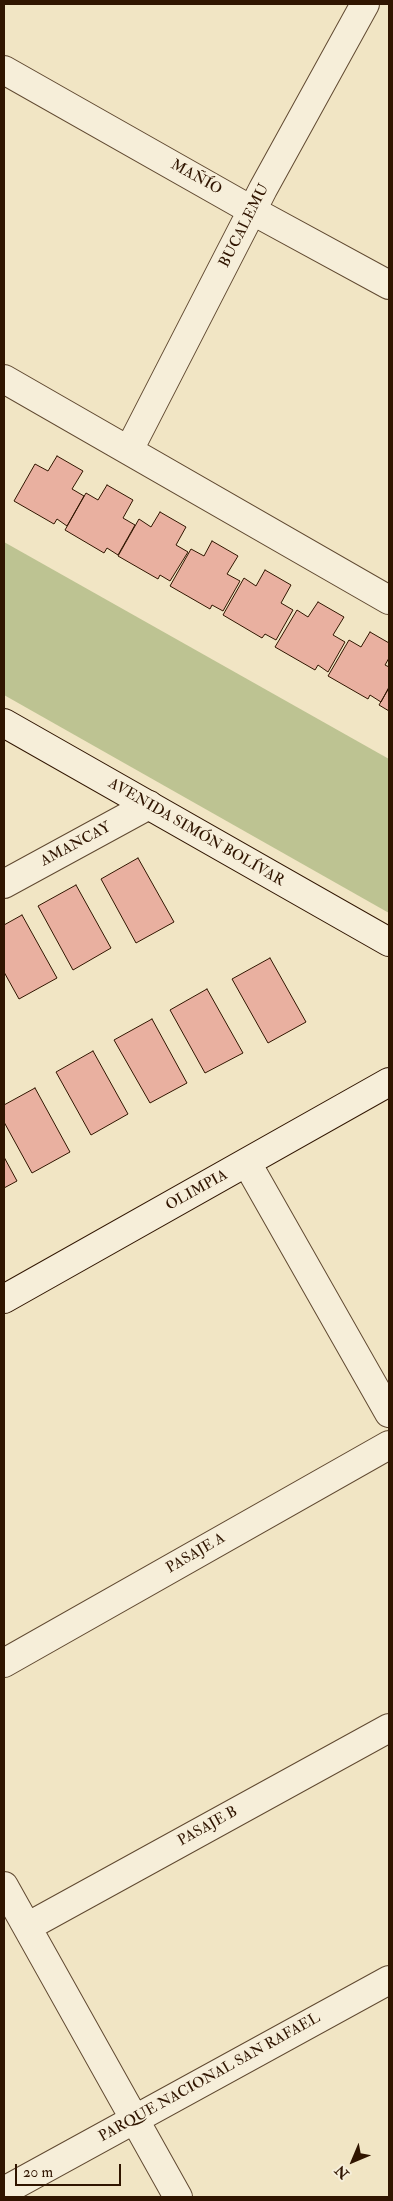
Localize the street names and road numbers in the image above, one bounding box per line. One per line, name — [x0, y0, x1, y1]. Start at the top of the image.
street label: MAÑÍO — [167, 157, 225, 199]
street label: BUCALEMU — [216, 181, 274, 271]
street label: AVENIDA SIMÓN BOLÍVAR — [105, 775, 287, 891]
street label: AMANCAY — [38, 819, 114, 871]
street label: OLIMPIA — [163, 1167, 231, 1215]
street label: PASAJE A — [163, 1530, 229, 1578]
street label: PASAJE B — [175, 1803, 241, 1851]
street label: PARQUE NACIONAL SAN RAFAEL — [96, 2009, 324, 2147]

